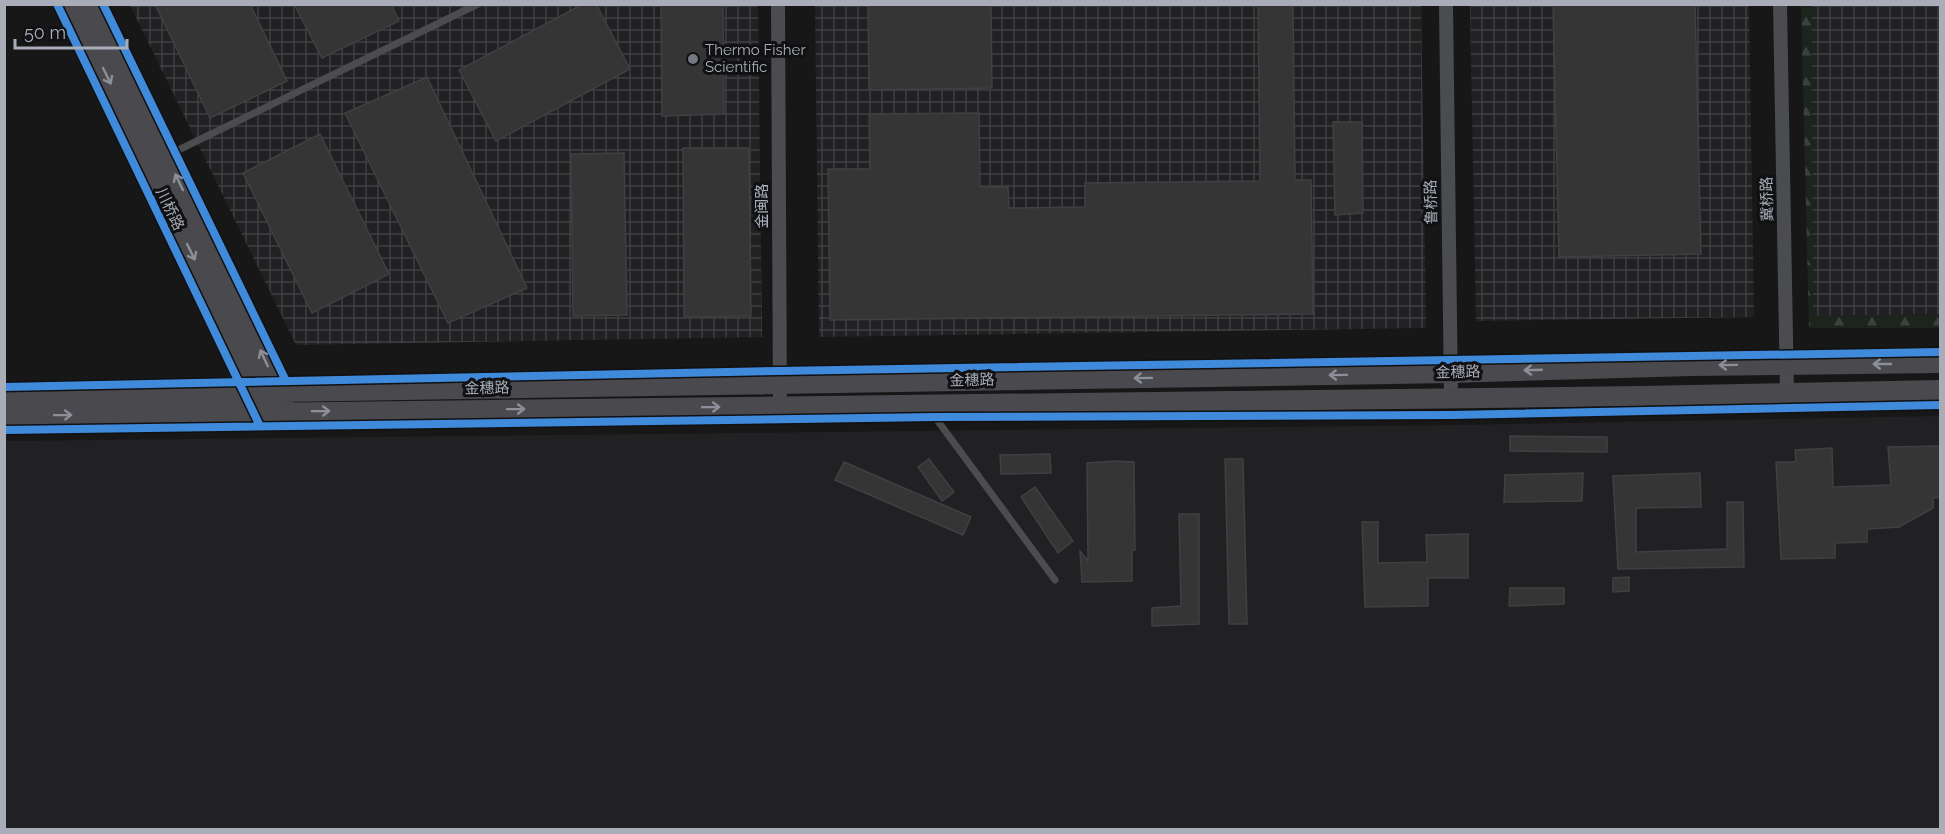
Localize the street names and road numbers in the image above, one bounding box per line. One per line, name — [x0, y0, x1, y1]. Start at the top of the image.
street label: 冀桥路 — [1758, 176, 1776, 222]
street label: 鲁桥路 — [1422, 179, 1440, 225]
street label: 金闽路 — [753, 183, 771, 229]
street label: 川桥路 — [152, 185, 188, 233]
street label: 金穗路 — [1435, 363, 1481, 381]
street label: 金穗路 — [949, 371, 995, 389]
street label: 金穗路 — [464, 379, 510, 397]

